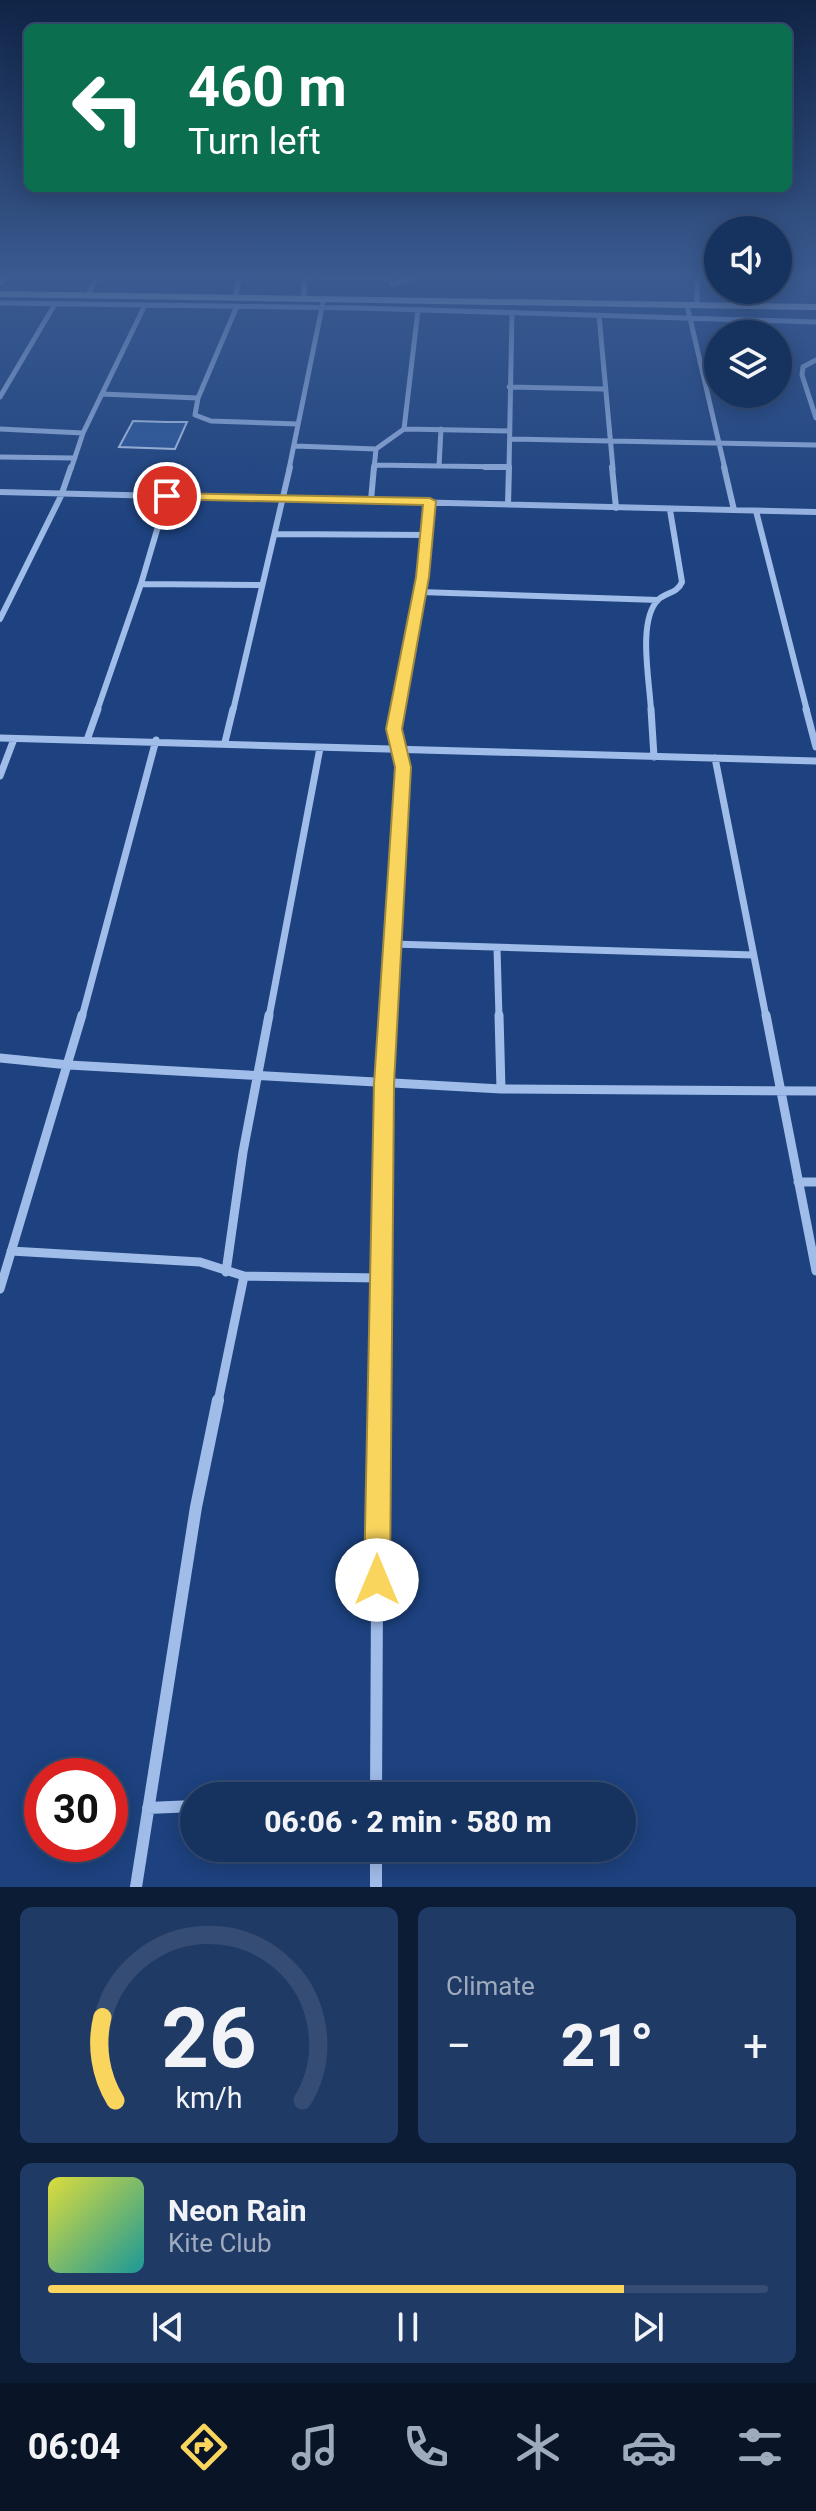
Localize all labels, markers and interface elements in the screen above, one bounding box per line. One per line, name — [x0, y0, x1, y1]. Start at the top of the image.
text: 460 m — [188, 54, 347, 120]
icon: left — [56, 56, 160, 160]
text: Turn left — [188, 121, 321, 163]
map controls — [704, 216, 792, 408]
button: sound — [704, 216, 792, 304]
button: layers — [704, 320, 792, 408]
pin — [133, 462, 201, 530]
icon: arrive — [145, 474, 189, 518]
position arrow — [335, 1538, 419, 1622]
speed limit sign: 30 — [24, 1758, 128, 1862]
text: 06:06 · 2 min · 580 m — [264, 1804, 552, 1839]
text: Climate — [446, 1971, 535, 2001]
text: 26 — [161, 1990, 257, 2087]
text: 21° — [561, 2010, 654, 2081]
text: − — [446, 2020, 471, 2072]
text: + — [743, 2020, 768, 2072]
text: km/h — [175, 2081, 243, 2115]
text: Neon Rain — [168, 2193, 307, 2228]
text: Kite Club — [168, 2228, 272, 2258]
icon: previous — [146, 2305, 190, 2349]
icon: pause — [386, 2305, 430, 2349]
icon: next — [626, 2305, 670, 2349]
icon: directions — [176, 2419, 232, 2475]
icon: music — [287, 2419, 343, 2475]
icon: phone — [398, 2419, 454, 2475]
icon: climate — [510, 2419, 566, 2475]
icon: car — [621, 2419, 677, 2475]
icon: filters — [732, 2419, 788, 2475]
text: 06:04 — [28, 2426, 120, 2468]

